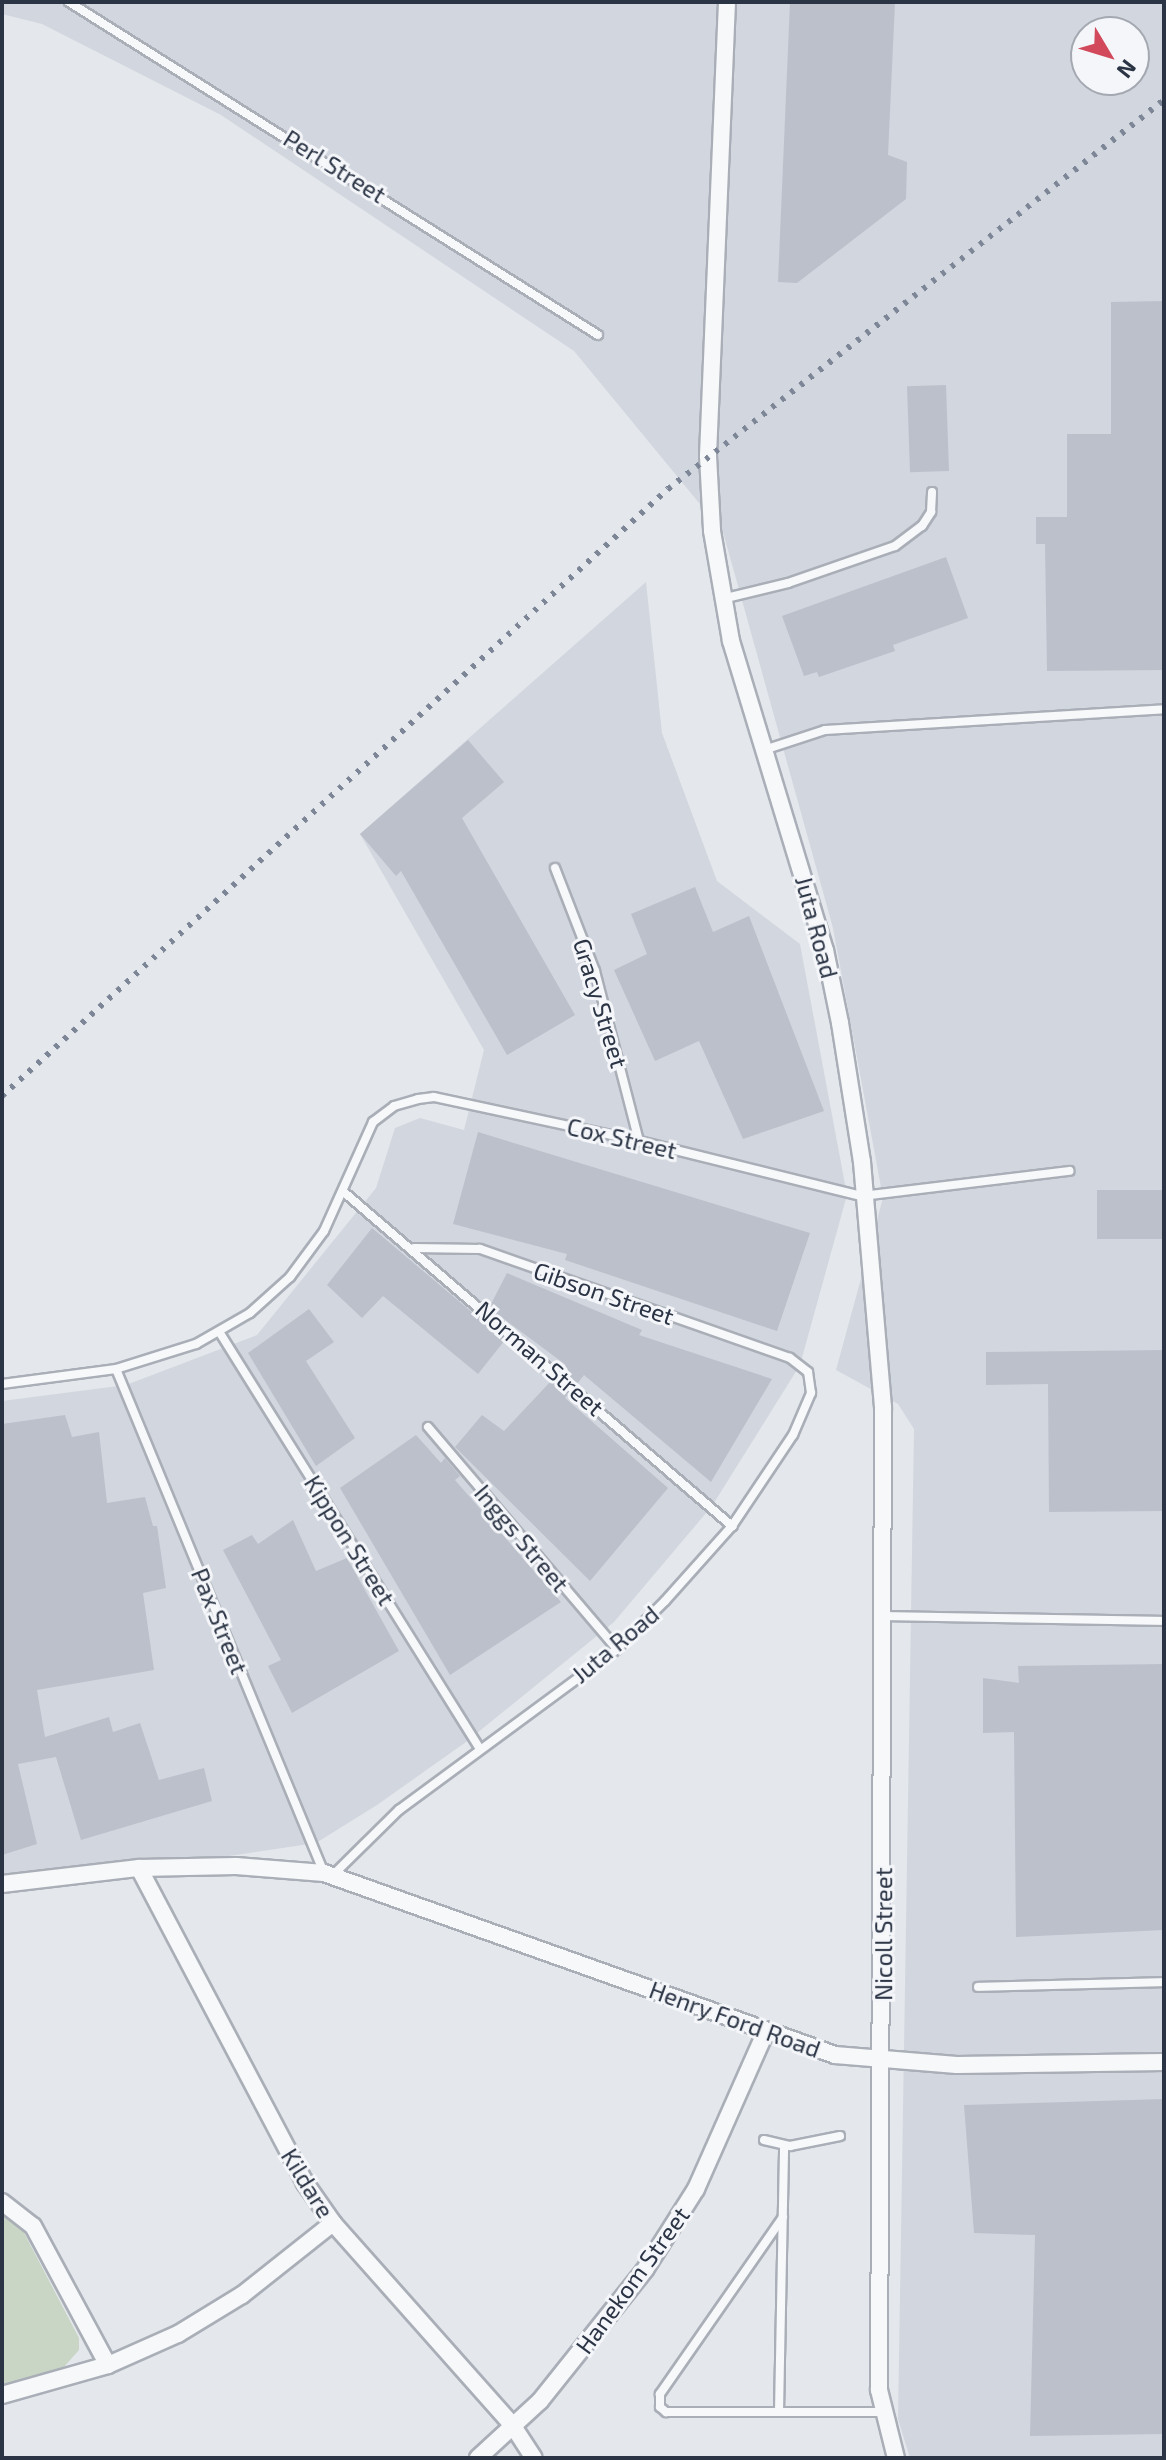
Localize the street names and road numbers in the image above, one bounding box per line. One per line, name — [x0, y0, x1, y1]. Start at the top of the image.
street label: Perl Street — [278, 123, 392, 209]
street label: Juta Road — [790, 873, 844, 981]
street label: Gracy Street — [568, 935, 634, 1071]
street label: Cox Street — [564, 1111, 680, 1165]
street label: Gibson Street — [530, 1256, 678, 1330]
street label: Norman Street — [470, 1295, 610, 1421]
street label: Kippon Street — [299, 1470, 401, 1610]
street label: Inggs Street — [469, 1478, 575, 1598]
street label: Pax Street — [186, 1564, 254, 1678]
street label: Juta Road — [566, 1599, 664, 1689]
street label: Nicoll Street — [869, 1867, 897, 2001]
street label: Henry Ford Road — [645, 1975, 825, 2063]
street label: Kildare — [276, 2143, 340, 2223]
street label: Hanekom Street — [569, 2201, 695, 2359]

